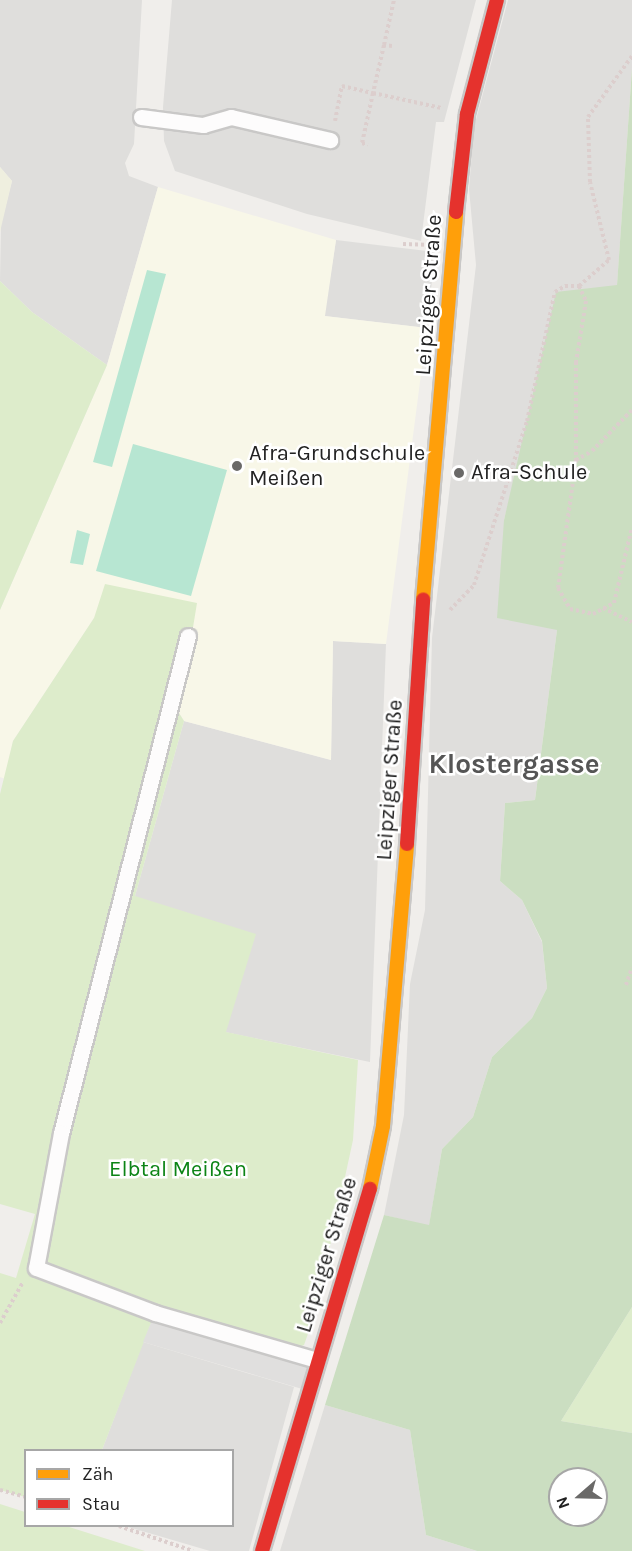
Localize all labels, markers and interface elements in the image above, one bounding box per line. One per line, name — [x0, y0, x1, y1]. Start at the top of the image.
street label: Leipziger Straße — [410, 214, 448, 376]
place label: Afra-Grundschule Meißen — [249, 440, 425, 492]
marker: Afra-Grundschule Meißen — [230, 459, 244, 473]
place label: Afra-Schule — [471, 460, 587, 486]
marker: Afra-Schule — [452, 466, 466, 480]
street label: Leipziger Straße — [371, 699, 409, 861]
district label: Klostergasse — [428, 747, 600, 781]
park label: Elbtal Meißen — [109, 1157, 247, 1183]
street label: Leipziger Straße — [291, 1174, 363, 1336]
legend — [24, 1449, 234, 1527]
text: Zäh — [82, 1463, 113, 1485]
north arrow — [548, 1467, 608, 1527]
text: Stau — [82, 1493, 120, 1515]
text: N — [552, 1494, 573, 1511]

